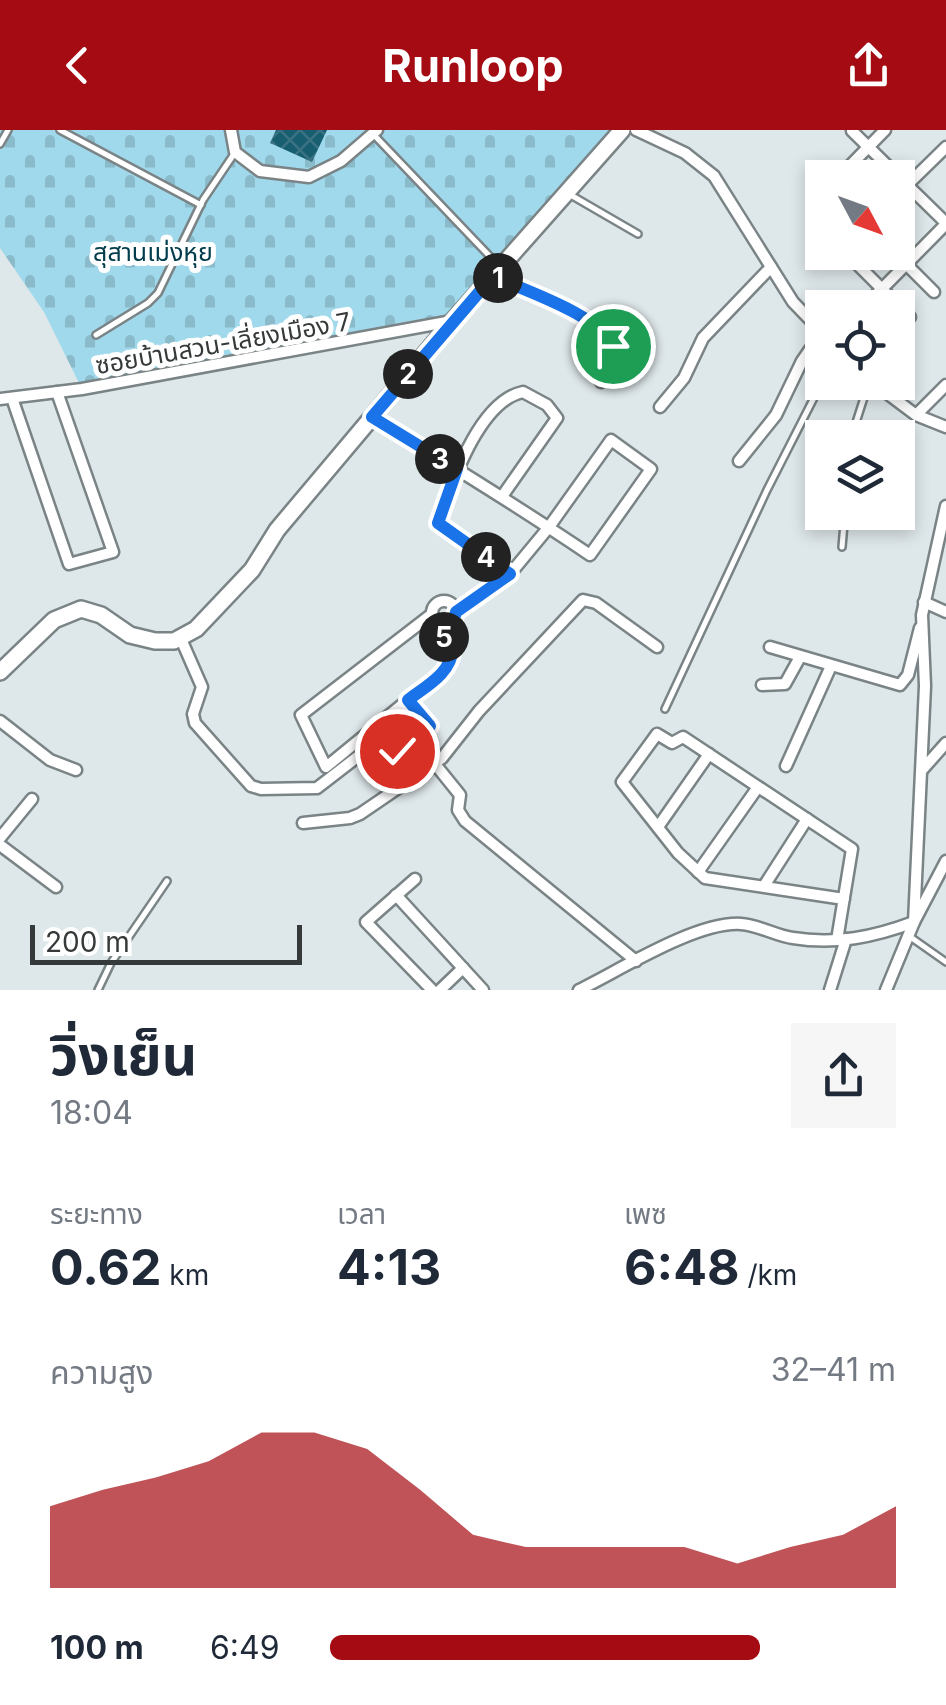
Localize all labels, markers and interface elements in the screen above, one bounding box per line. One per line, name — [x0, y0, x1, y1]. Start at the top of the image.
icon: back — [50, 38, 105, 93]
text: Runloop — [382, 38, 564, 93]
icon: share — [841, 38, 896, 93]
north arrow — [805, 160, 915, 270]
map controls — [805, 160, 915, 530]
park label: สุสานเม่งหุย — [93, 237, 213, 268]
pin: 1 — [473, 253, 523, 303]
text: 1 — [492, 261, 504, 295]
button: locate — [805, 290, 915, 400]
street label: ซอยบ้านสวน-เลี่ยงเมือง 7 — [93, 304, 353, 380]
pin — [571, 304, 656, 389]
icon: arrive — [586, 319, 641, 374]
pin: 2 — [383, 349, 433, 399]
text: 2 — [399, 357, 417, 391]
button: layers — [805, 420, 915, 530]
pin: 3 — [415, 434, 465, 484]
text: 3 — [431, 442, 449, 476]
pin: 4 — [461, 532, 511, 582]
text: 4 — [477, 540, 495, 574]
pin: 5 — [419, 612, 469, 662]
text: 5 — [435, 620, 453, 654]
pin — [355, 709, 440, 794]
icon: check — [370, 724, 425, 779]
scale bar — [30, 920, 302, 964]
text: 200 m — [45, 925, 130, 959]
text: วิ่งเย็น — [50, 1022, 197, 1088]
button: share — [791, 1023, 896, 1128]
text: 18:04 — [50, 1093, 133, 1132]
text: ระยะทาง — [50, 1197, 143, 1231]
text: เวลา — [337, 1197, 386, 1231]
text: เพซ — [624, 1197, 667, 1231]
text: 0.62 — [50, 1237, 161, 1297]
text: 4:13 — [337, 1237, 441, 1297]
text: 6:48 — [624, 1237, 740, 1297]
text: km — [161, 1258, 209, 1292]
text: /km — [740, 1258, 797, 1292]
text: 32–41 m — [771, 1350, 896, 1389]
text: ความสูง — [50, 1353, 154, 1392]
text: 100 m — [50, 1628, 144, 1667]
text: 6:49 — [210, 1628, 280, 1667]

